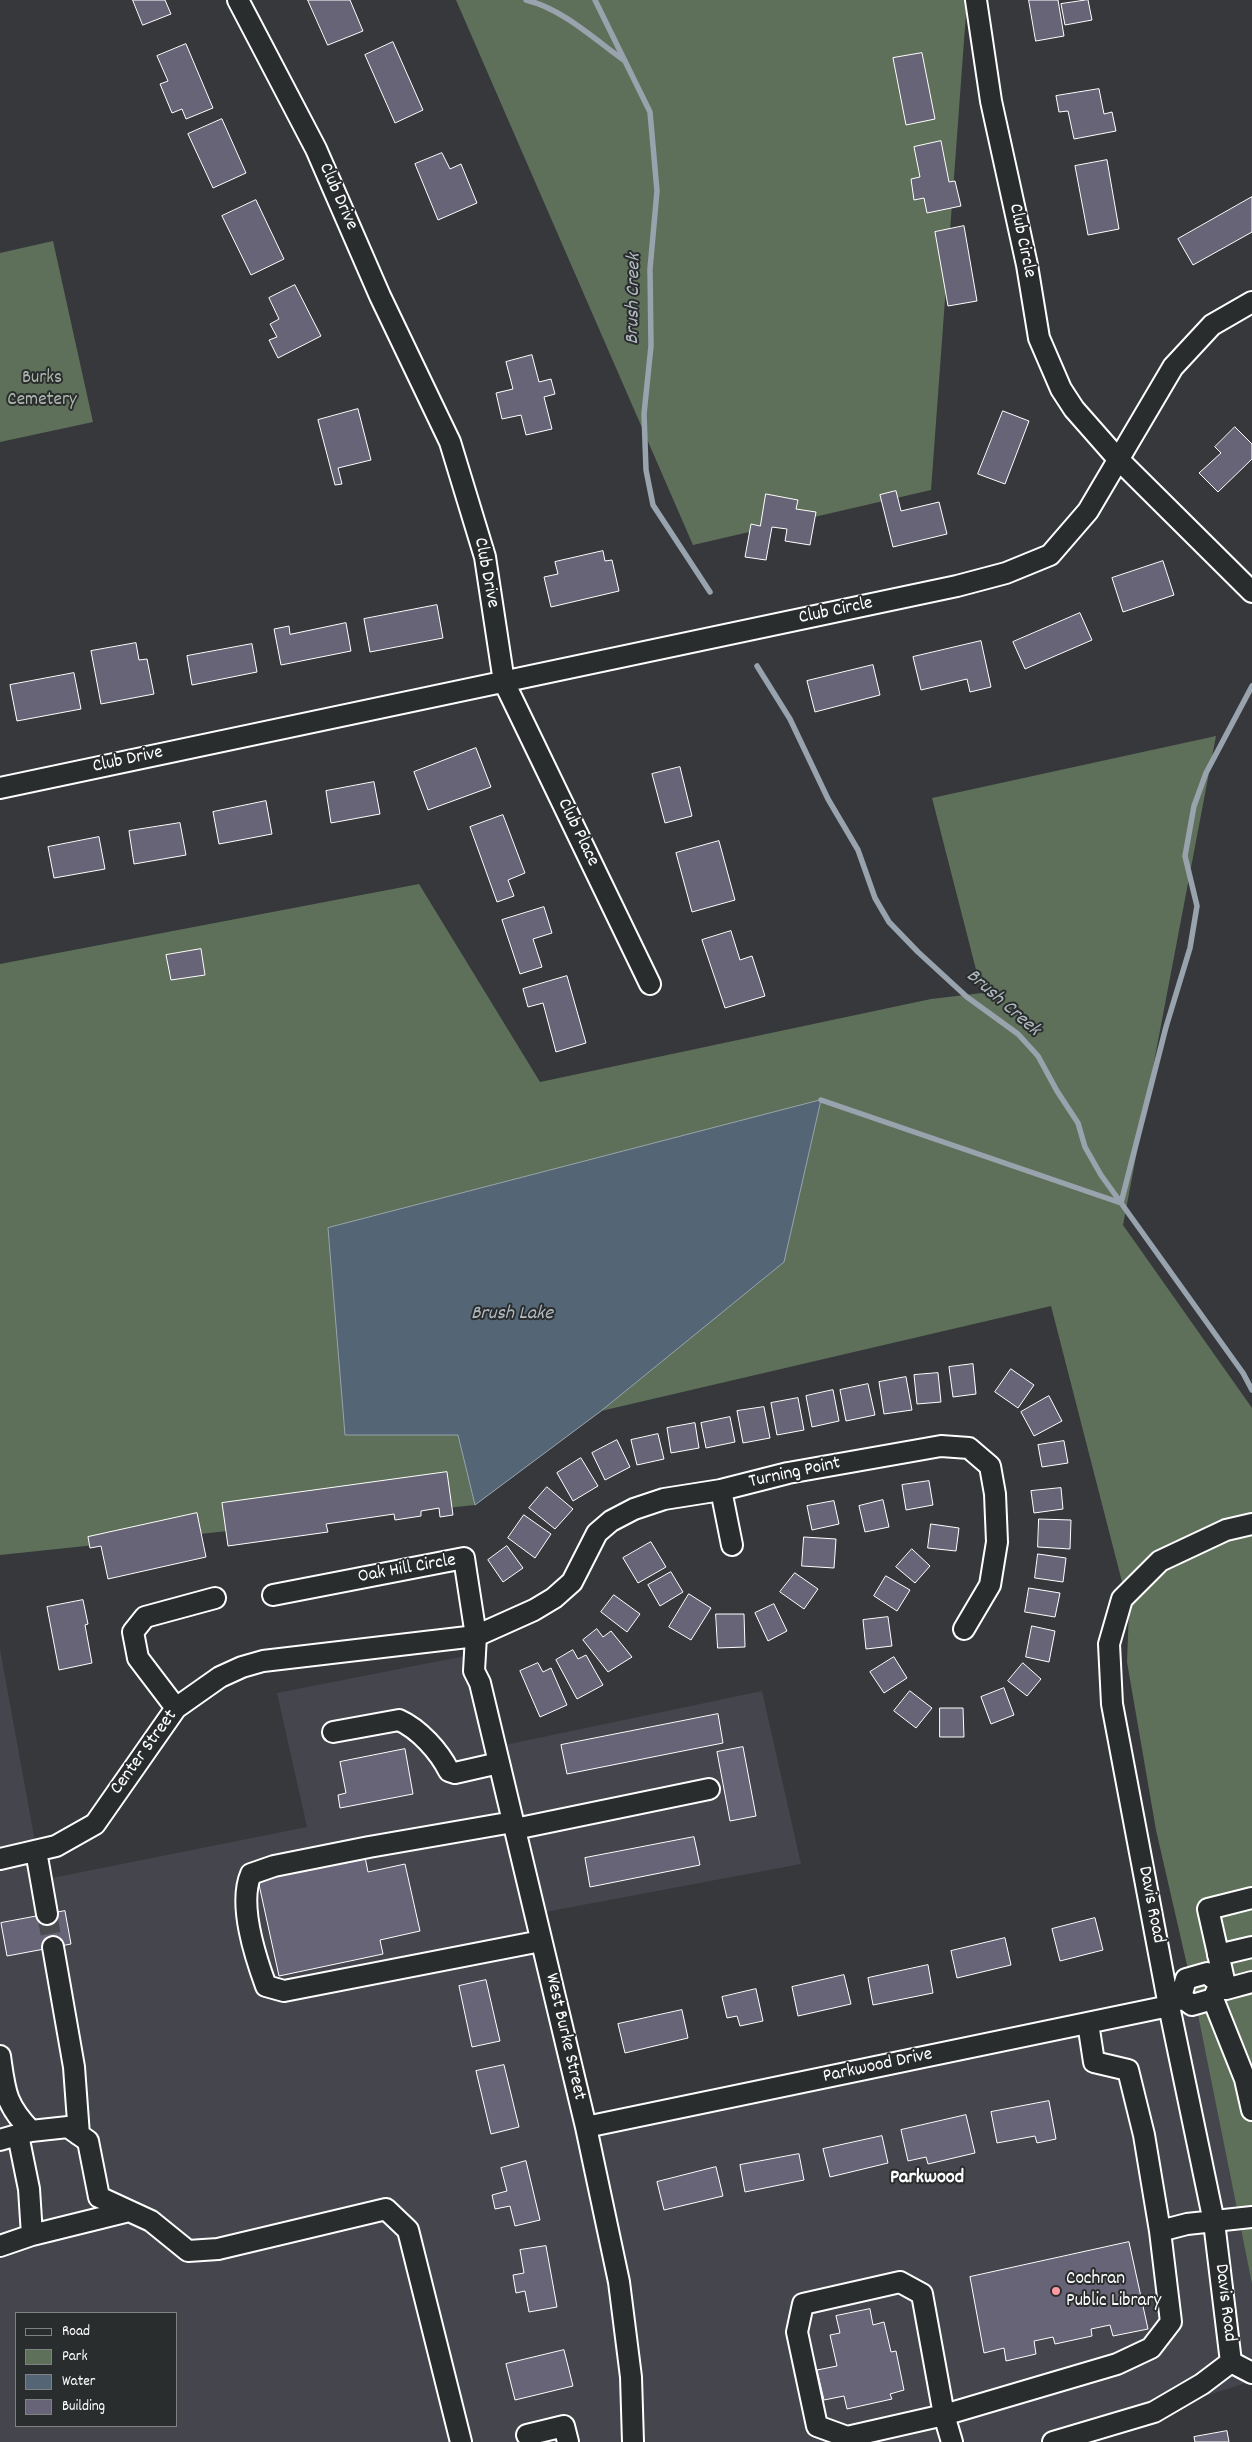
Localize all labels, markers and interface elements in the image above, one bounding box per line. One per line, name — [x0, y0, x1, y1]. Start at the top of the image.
street label: Club Drive — [312, 160, 362, 234]
street label: Club Circle — [1002, 202, 1040, 280]
water label: Brush Creek — [622, 253, 648, 345]
park label: Burks Cemetery — [7, 368, 77, 412]
street label: Club Drive — [467, 536, 503, 610]
street label: Club Circle — [797, 593, 875, 631]
street label: Club Drive — [91, 742, 165, 780]
street label: Club Place — [551, 795, 603, 871]
water label: Brush Creek — [960, 965, 1044, 1043]
water label: Brush Lake — [471, 1303, 553, 1327]
street label: Turning Point — [747, 1453, 843, 1495]
street label: Oak Hill Circle — [356, 1550, 458, 1590]
street label: Center Street — [107, 1706, 183, 1800]
street label: Davis Road — [1131, 1865, 1169, 1945]
street label: West Burke Street — [538, 1971, 590, 2103]
street label: Parkwood Drive — [821, 2044, 935, 2090]
district label: Parkwood — [890, 2167, 964, 2191]
street label: Davis Road — [1208, 2263, 1240, 2343]
place label: Cochran Public Library — [1066, 2269, 1161, 2313]
marker: Cochran Public Library — [1050, 2285, 1062, 2297]
legend — [15, 2312, 178, 2427]
text: Road — [62, 2321, 90, 2343]
text: Park — [62, 2346, 88, 2368]
text: Water — [62, 2371, 95, 2393]
text: Building — [62, 2396, 105, 2418]

